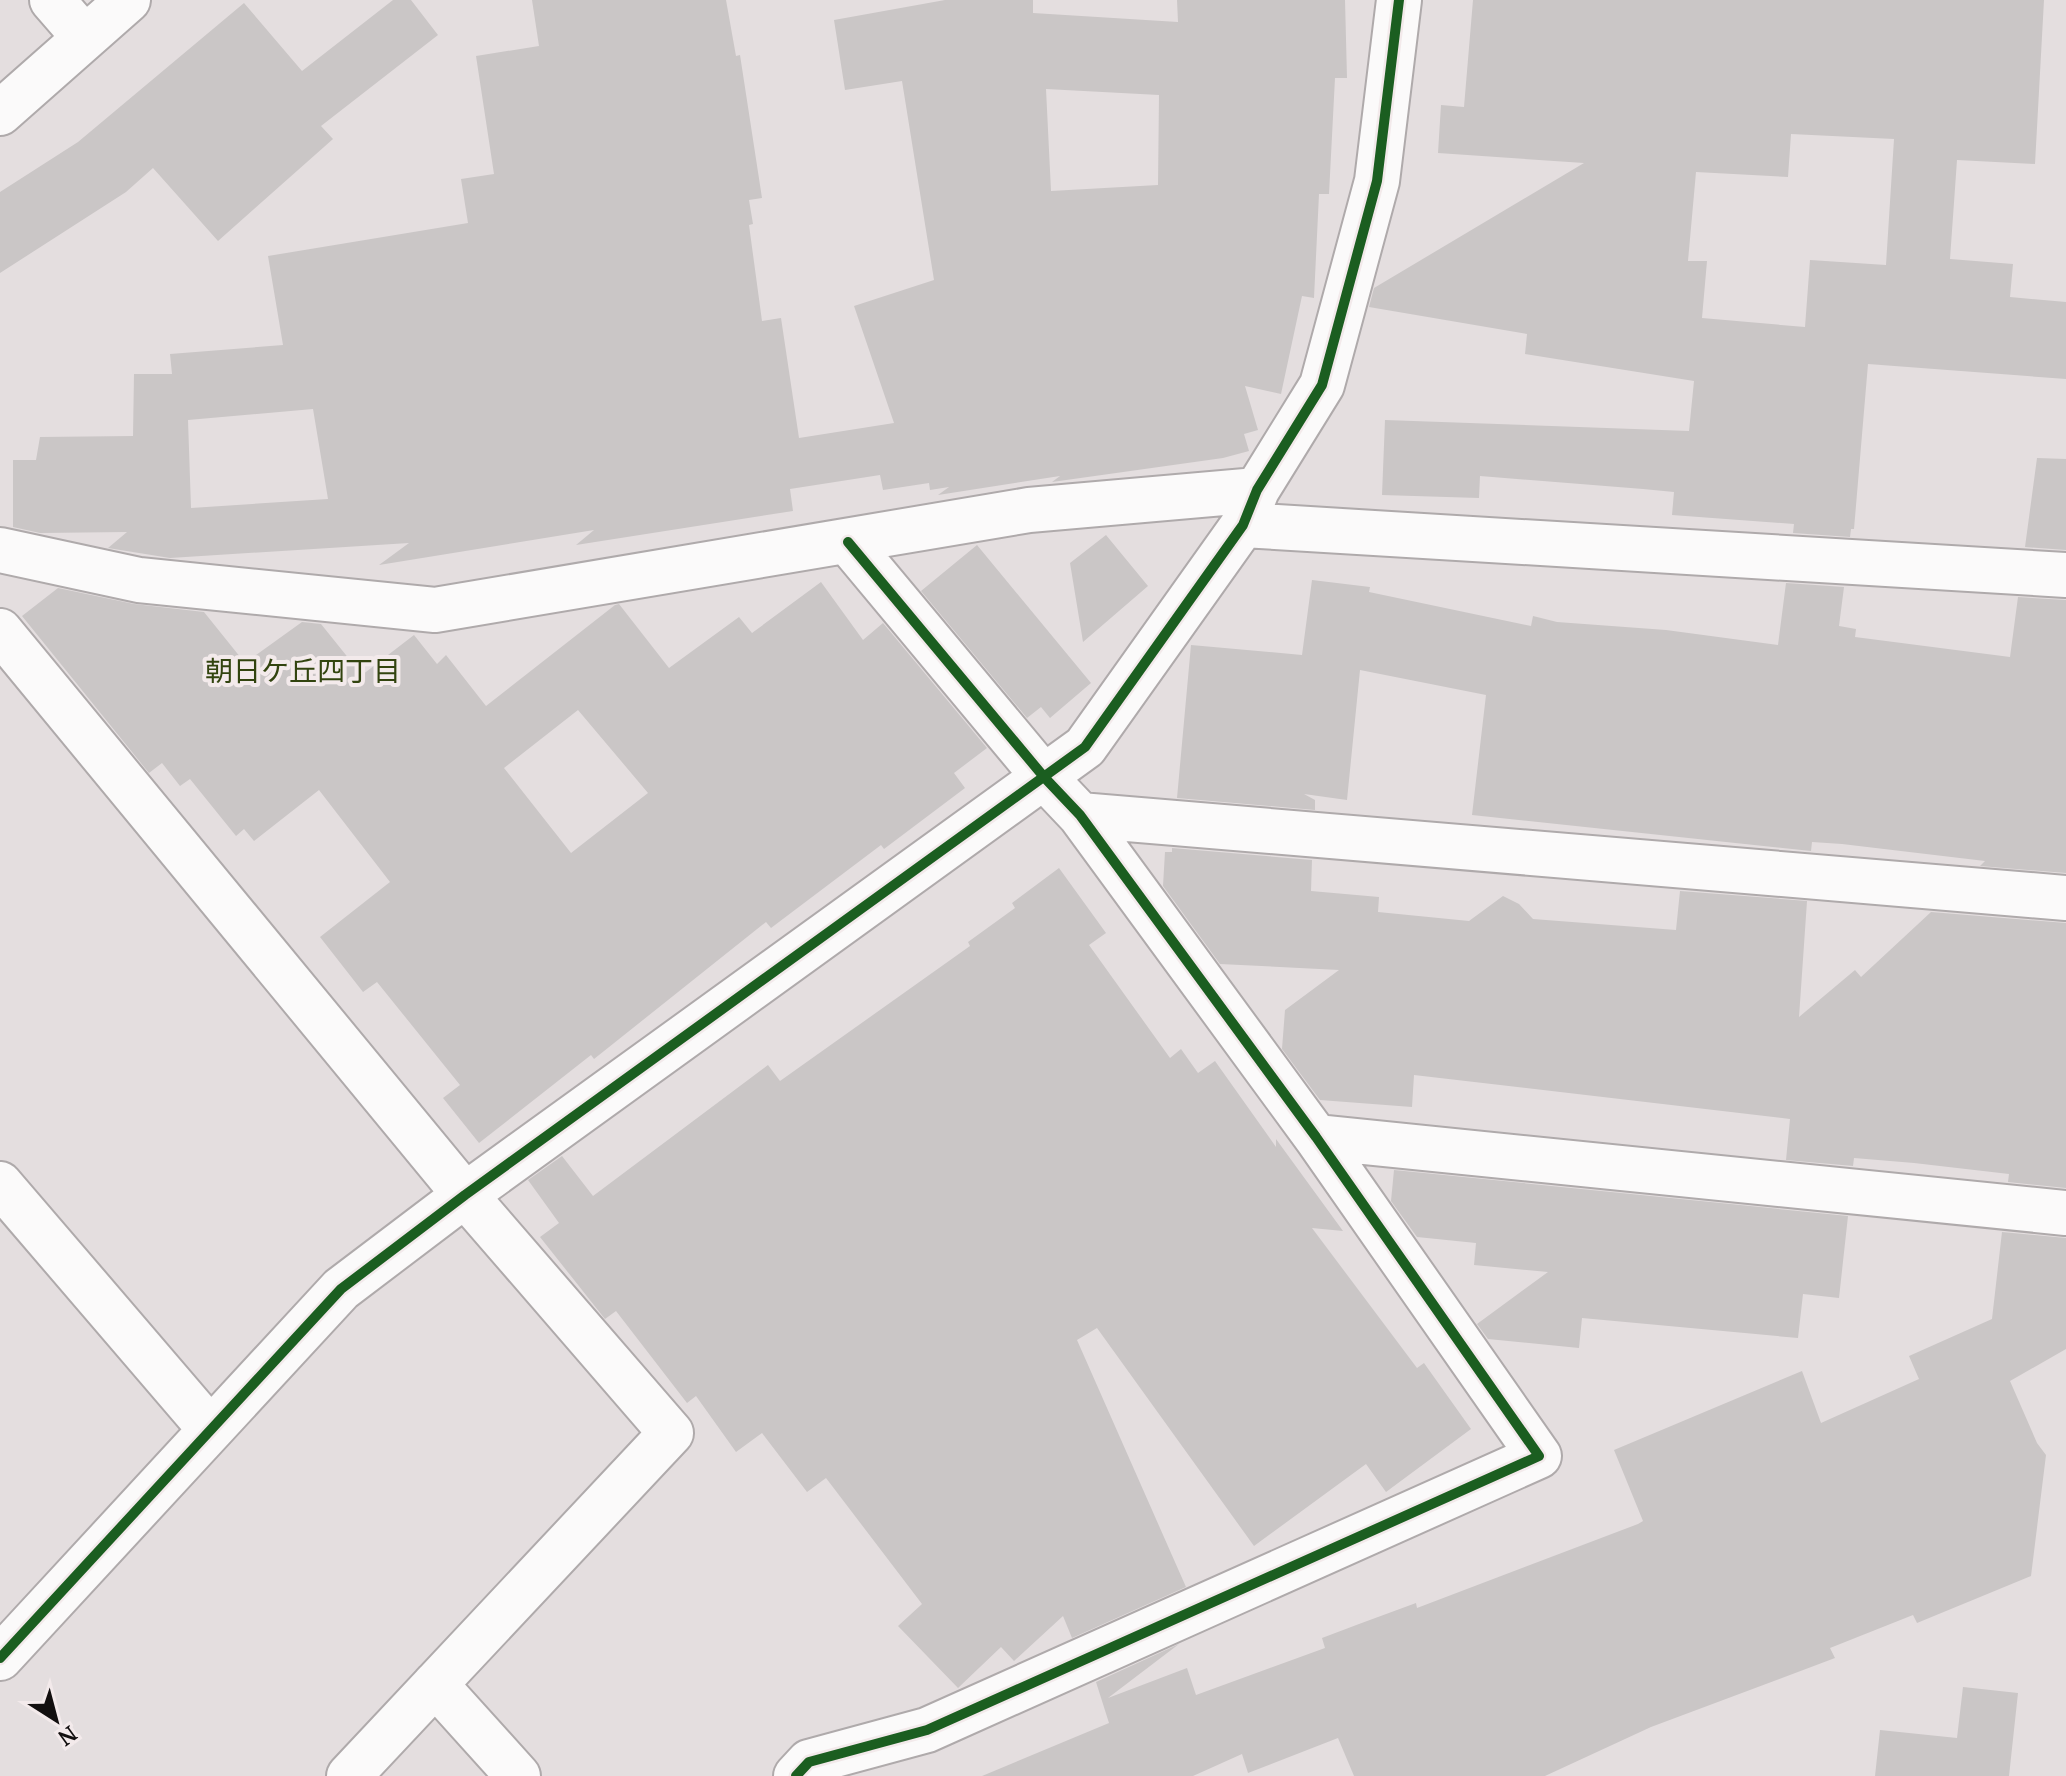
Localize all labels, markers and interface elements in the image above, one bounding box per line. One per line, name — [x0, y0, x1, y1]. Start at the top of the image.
district label: 朝日ケ丘四丁目 — [205, 652, 401, 689]
north arrow — [16, 1680, 96, 1760]
text: N — [53, 1720, 83, 1753]

